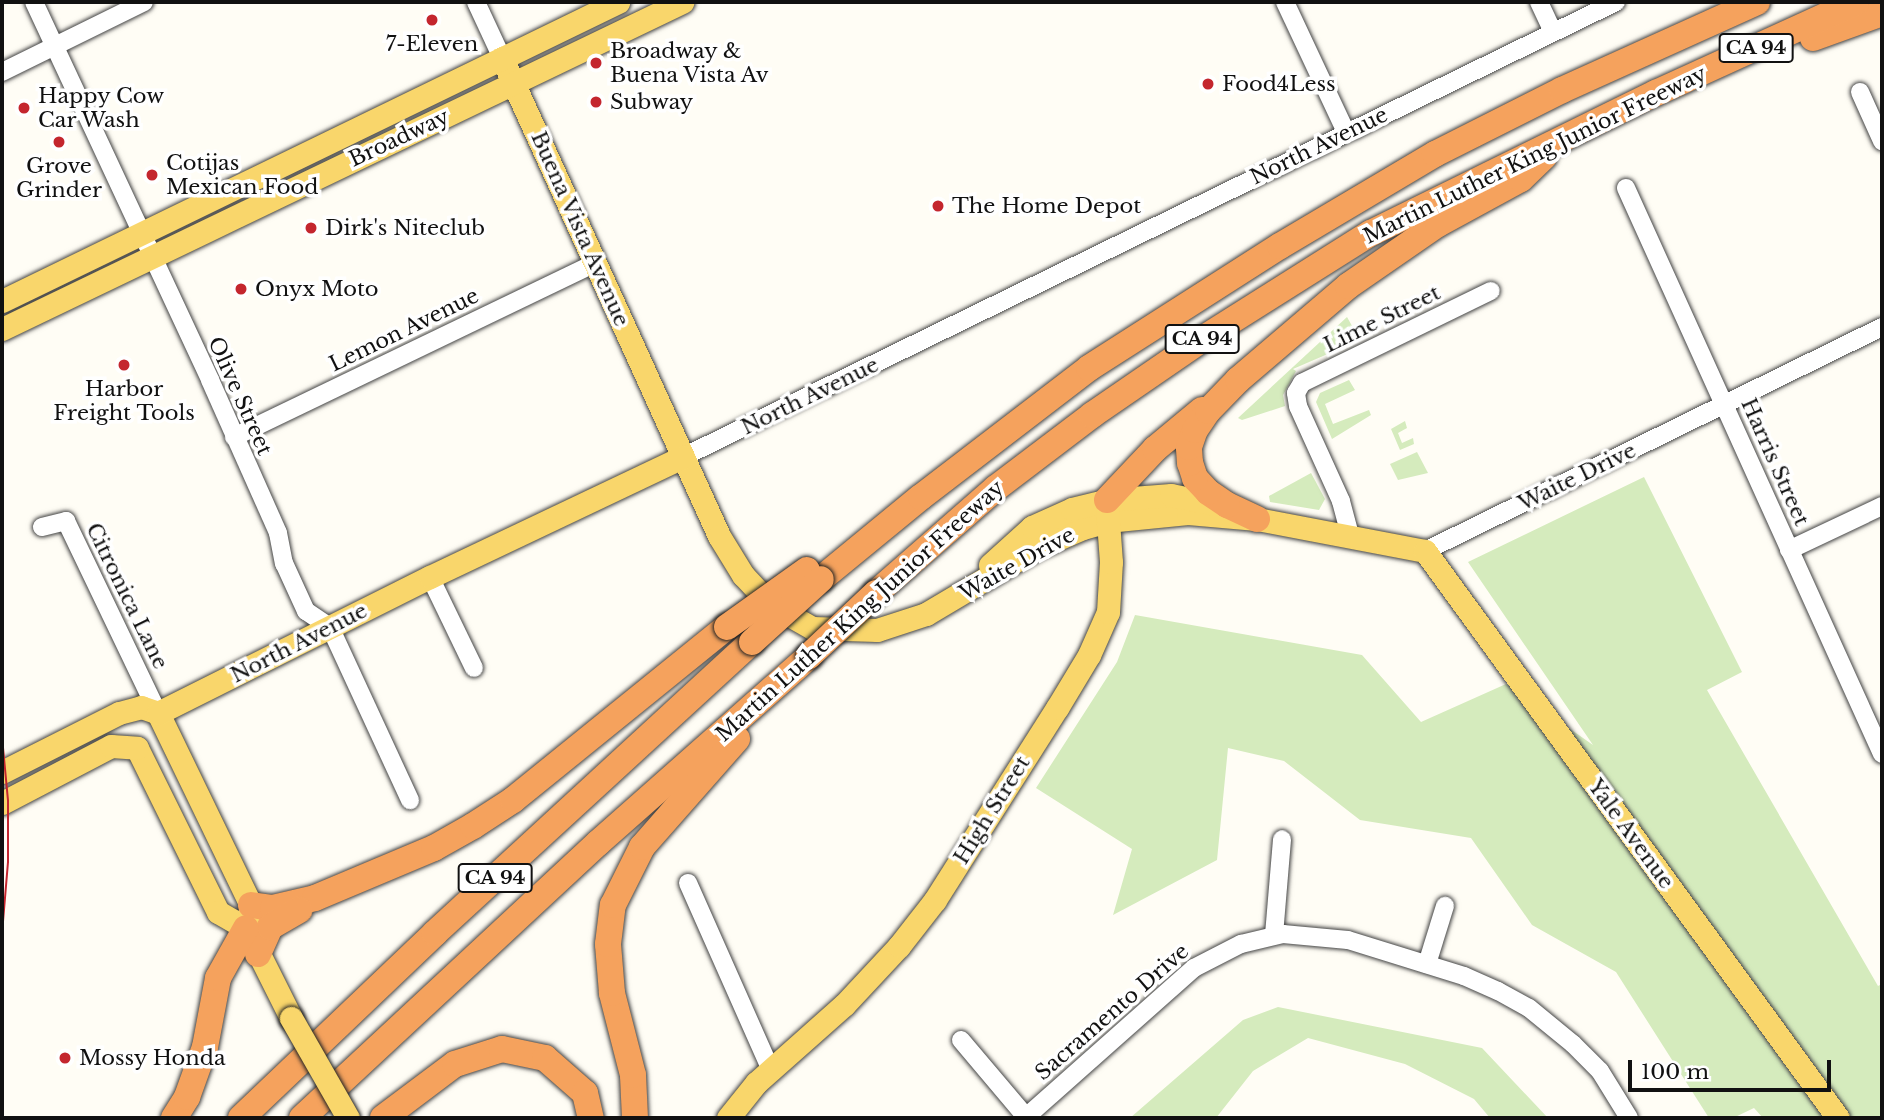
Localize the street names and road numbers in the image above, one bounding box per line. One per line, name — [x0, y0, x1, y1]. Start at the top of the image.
road number: CA 94 — [1718, 32, 1795, 64]
street label: Martin Luther King Junior Freeway — [1359, 60, 1711, 250]
street label: North Avenue — [1246, 102, 1392, 190]
street label: Broadway — [345, 104, 453, 172]
street label: Buena Vista Avenue — [525, 127, 635, 331]
street label: Lime Street — [1320, 280, 1444, 358]
street label: Lemon Avenue — [325, 283, 483, 377]
road number: CA 94 — [1164, 324, 1240, 354]
street label: Olive Street — [203, 333, 277, 459]
street label: North Avenue — [737, 352, 883, 440]
street label: Harris Street — [1736, 394, 1814, 530]
street label: Waite Drive — [1514, 438, 1640, 516]
street label: Martin Luther King Junior Freeway — [711, 475, 1009, 747]
street label: Citronica Lane — [81, 519, 173, 673]
street label: Waite Drive — [955, 522, 1079, 606]
street label: North Avenue — [226, 598, 372, 688]
street label: High Street — [949, 751, 1035, 869]
street label: Yale Avenue — [1583, 774, 1679, 894]
road number: CA 94 — [456, 862, 534, 894]
street label: Sacramento Drive — [1030, 939, 1194, 1085]

